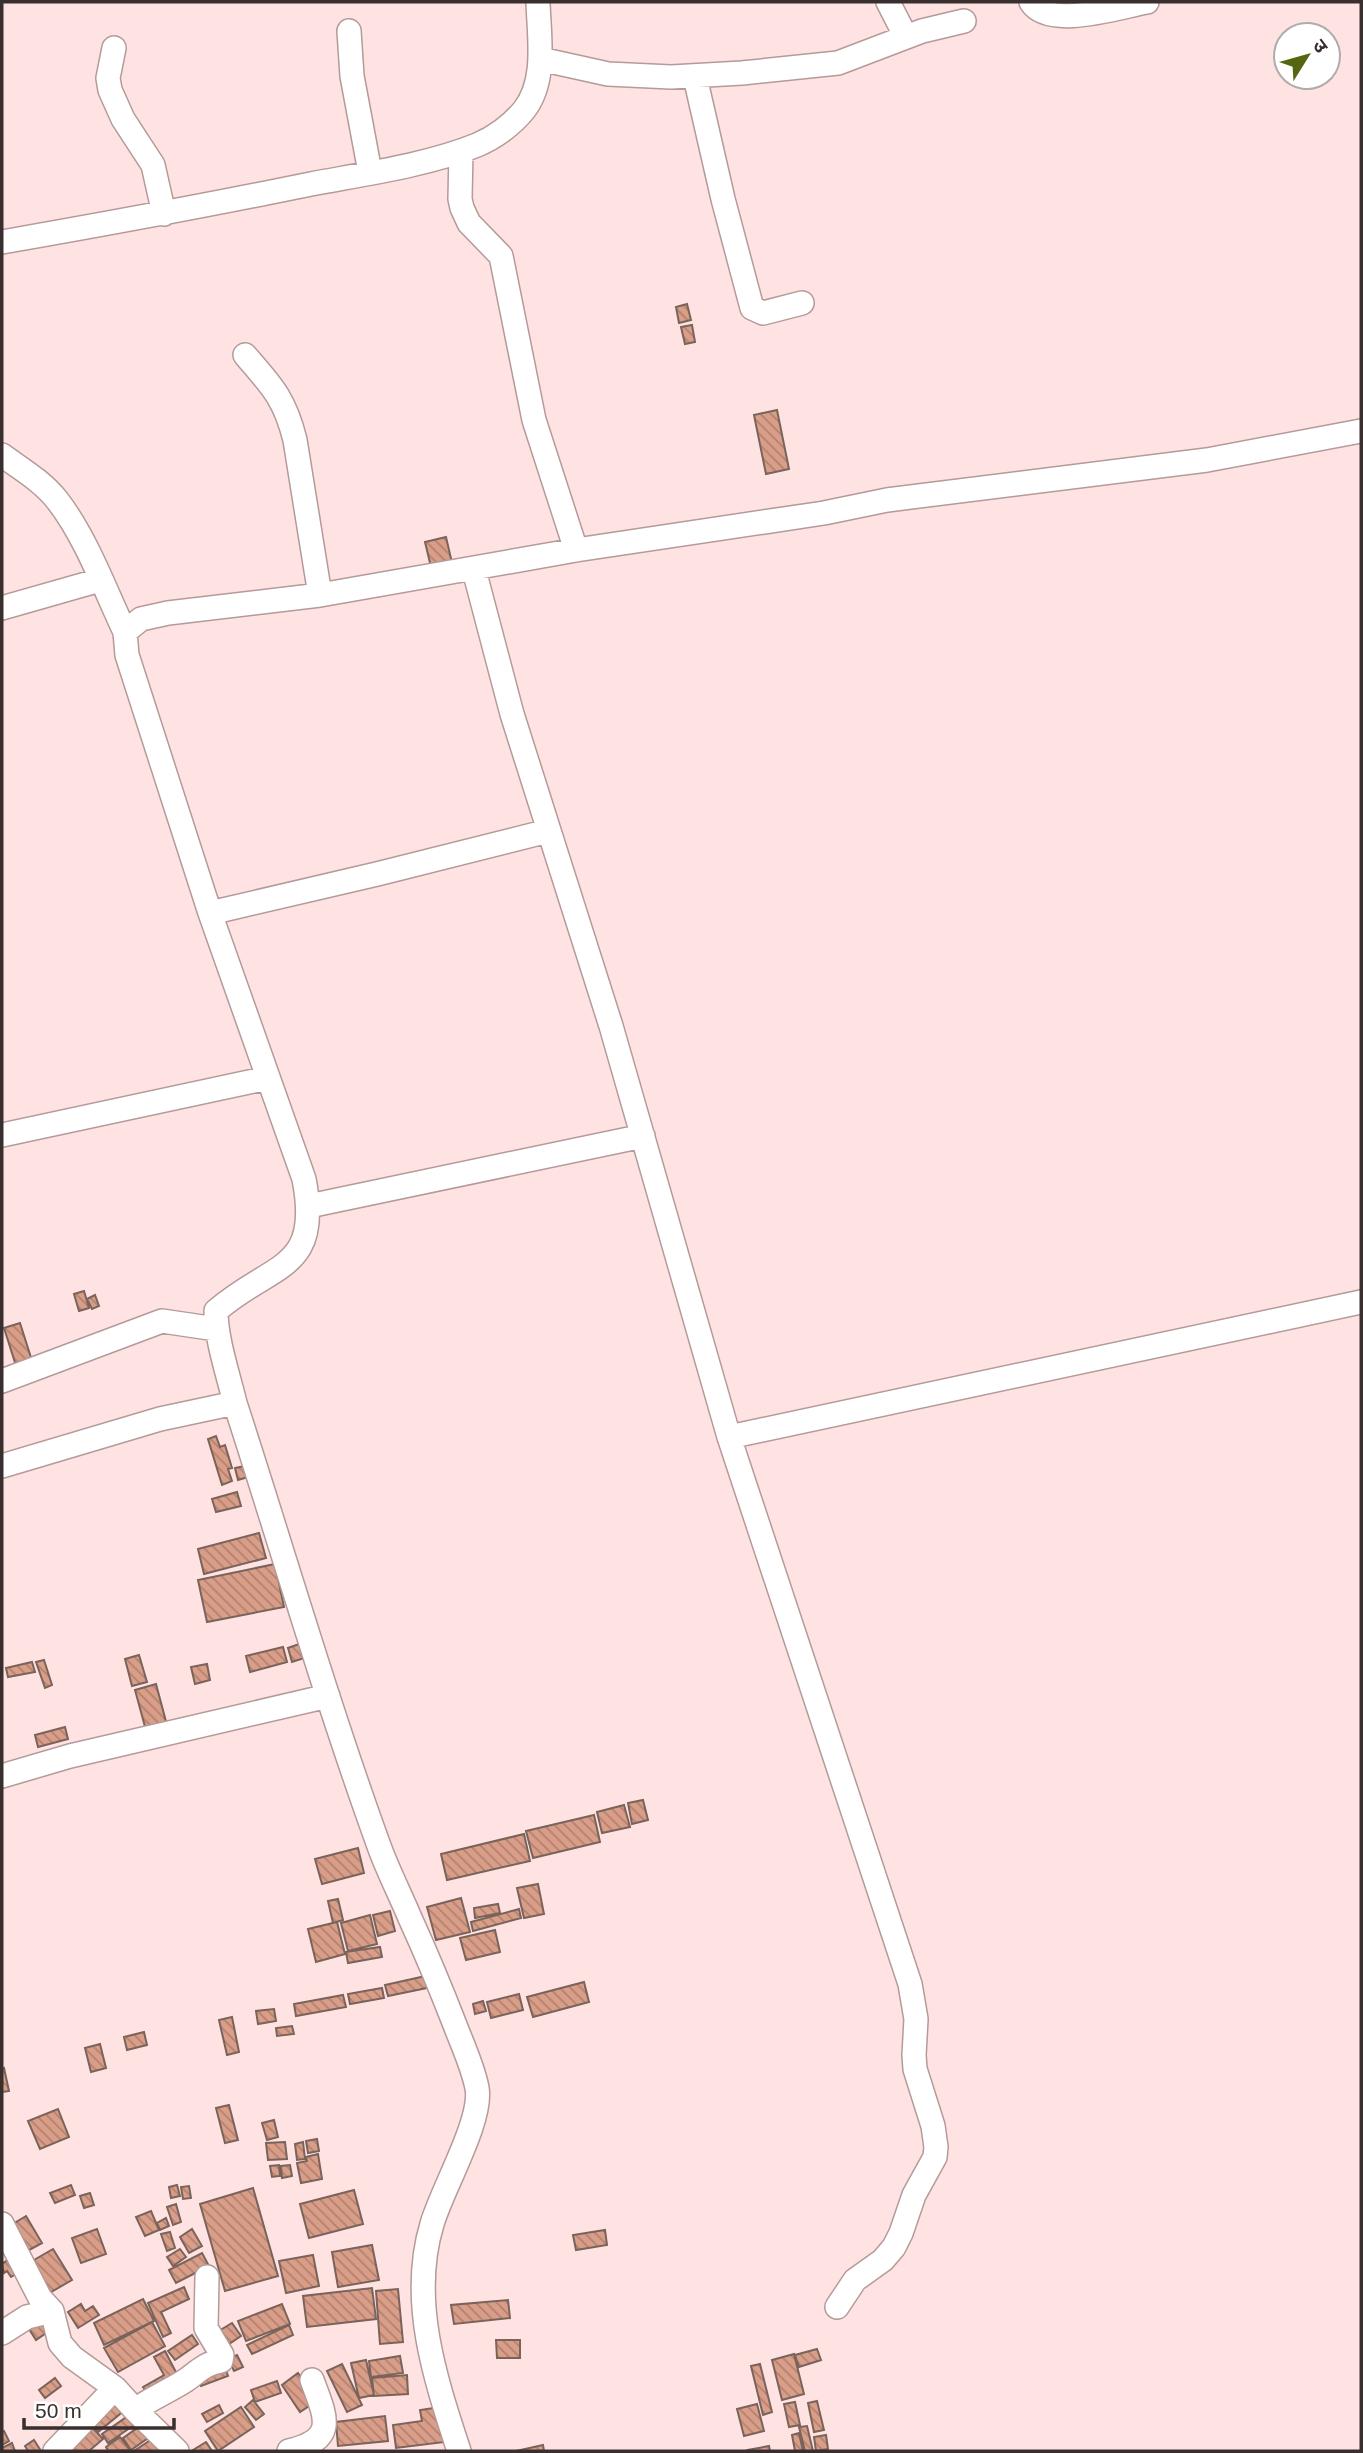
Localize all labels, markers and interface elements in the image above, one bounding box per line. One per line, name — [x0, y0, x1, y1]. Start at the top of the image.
north arrow — [1272, 21, 1342, 91]
text: उ — [1308, 35, 1332, 58]
scale bar — [24, 2386, 175, 2430]
text: 50 m — [35, 2399, 82, 2422]

